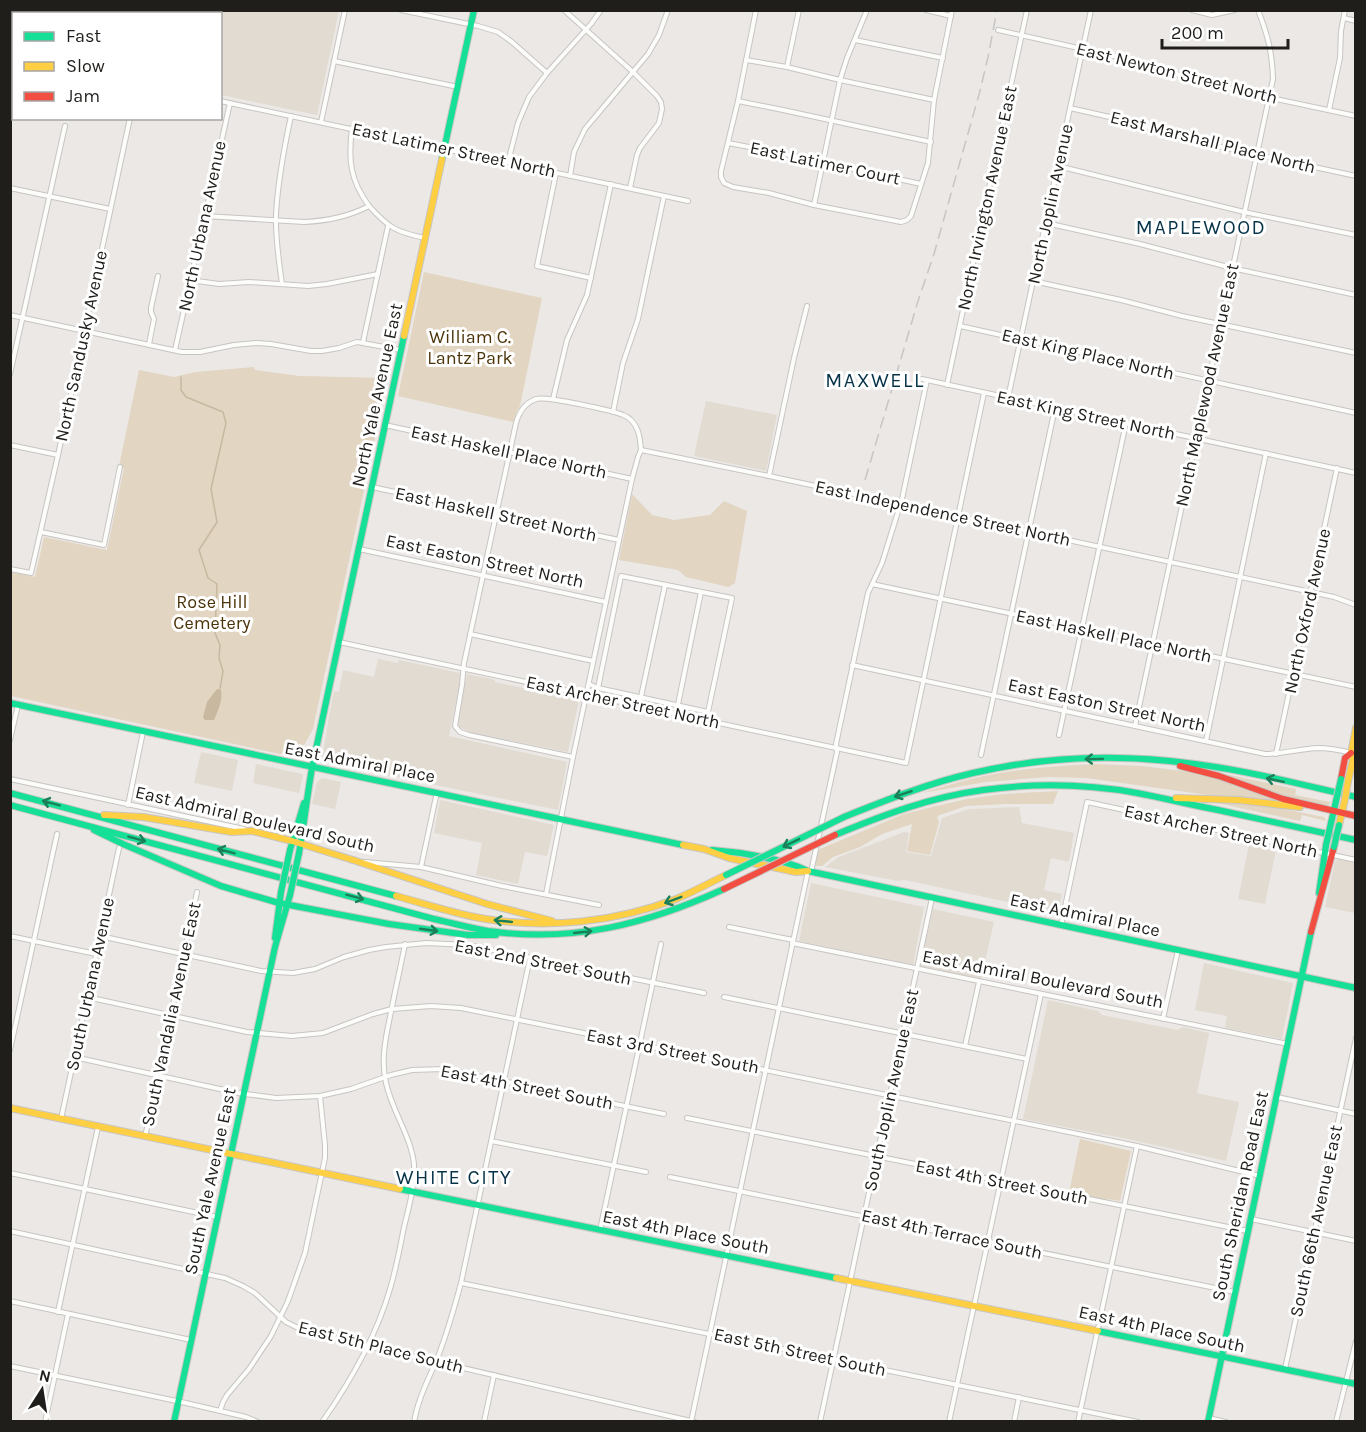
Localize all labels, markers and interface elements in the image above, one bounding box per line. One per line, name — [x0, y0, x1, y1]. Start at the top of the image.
legend — [12, 12, 222, 120]
scale bar — [1162, 12, 1288, 50]
text: 200 m — [1171, 22, 1224, 44]
text: Fast — [66, 25, 101, 47]
street label: East Newton Street North — [1074, 37, 1280, 109]
text: Slow — [66, 55, 105, 77]
street label: North Irvington Avenue East — [952, 83, 1022, 312]
text: Jam — [66, 85, 100, 107]
street label: East Marshall Place North — [1108, 106, 1318, 178]
street label: East Latimer Street North — [350, 118, 558, 182]
street label: North Joplin Avenue — [1022, 122, 1078, 286]
street label: East Latimer Court — [748, 136, 902, 190]
street label: North Urbana Avenue — [173, 139, 231, 313]
district label: MAPLEWOOD — [1136, 216, 1266, 239]
street label: North Sandusky Avenue — [50, 248, 112, 444]
street label: North Maplewood Avenue East — [1170, 261, 1244, 509]
street label: North Yale Avenue East — [347, 301, 407, 489]
street label: East King Place North — [1000, 323, 1176, 385]
park label: William C. Lantz Park — [427, 326, 513, 369]
district label: MAXWELL — [825, 369, 925, 392]
street label: East King Street North — [995, 385, 1177, 445]
street label: East Haskell Place North — [409, 420, 609, 484]
street label: East Independence Street North — [813, 475, 1073, 551]
street label: East Haskell Street North — [393, 482, 599, 546]
street label: North Oxford Avenue — [1279, 527, 1335, 695]
street label: East Easton Street North — [384, 529, 586, 593]
park label: Rose Hill Cemetery — [173, 591, 251, 634]
street label: East Haskell Place North — [1014, 604, 1214, 668]
street label: East Archer Street North — [524, 671, 722, 733]
street label: East Easton Street North — [1006, 673, 1208, 737]
street label: East Admiral Place — [283, 737, 437, 787]
one-way arrow — [1085, 753, 1105, 765]
one-way arrow — [1266, 773, 1285, 785]
street label: East Admiral Boulevard South — [133, 781, 377, 857]
one-way arrow — [894, 790, 913, 801]
one-way arrow — [42, 797, 61, 809]
street label: East Archer Street North — [1122, 800, 1320, 862]
one-way arrow — [127, 833, 146, 845]
one-way arrow — [782, 838, 800, 850]
one-way arrow — [216, 844, 235, 856]
street label: East Admiral Place — [1008, 888, 1162, 942]
one-way arrow — [345, 892, 364, 904]
street label: South Urbana Avenue — [61, 895, 119, 1073]
one-way arrow — [664, 895, 683, 906]
street label: South Vandalia Avenue East — [136, 900, 206, 1128]
one-way arrow — [494, 915, 514, 926]
one-way arrow — [418, 924, 438, 935]
one-way arrow — [573, 926, 593, 937]
street label: East 2nd Street South — [453, 934, 633, 990]
street label: East Admiral Boulevard South — [920, 945, 1166, 1013]
street label: South Joplin Avenue East — [859, 987, 923, 1193]
street label: East 3rd Street South — [585, 1023, 761, 1079]
street label: East 4th Street South — [439, 1059, 615, 1115]
street label: South Yale Avenue East — [179, 1085, 241, 1276]
street label: South Sheridan Road East — [1207, 1089, 1273, 1303]
street label: South 66th Avenue East — [1285, 1123, 1347, 1319]
street label: East 4th Street South — [914, 1154, 1090, 1210]
district label: WHITE CITY — [396, 1166, 512, 1189]
street label: East 4th Terrace South — [860, 1204, 1044, 1264]
street label: East 4th Place South — [601, 1205, 771, 1259]
street label: East 4th Place South — [1077, 1301, 1247, 1357]
street label: East 5th Place South — [296, 1316, 466, 1378]
street label: East 5th Street South — [712, 1323, 888, 1381]
north arrow — [12, 1360, 72, 1420]
text: N — [37, 1365, 53, 1386]

